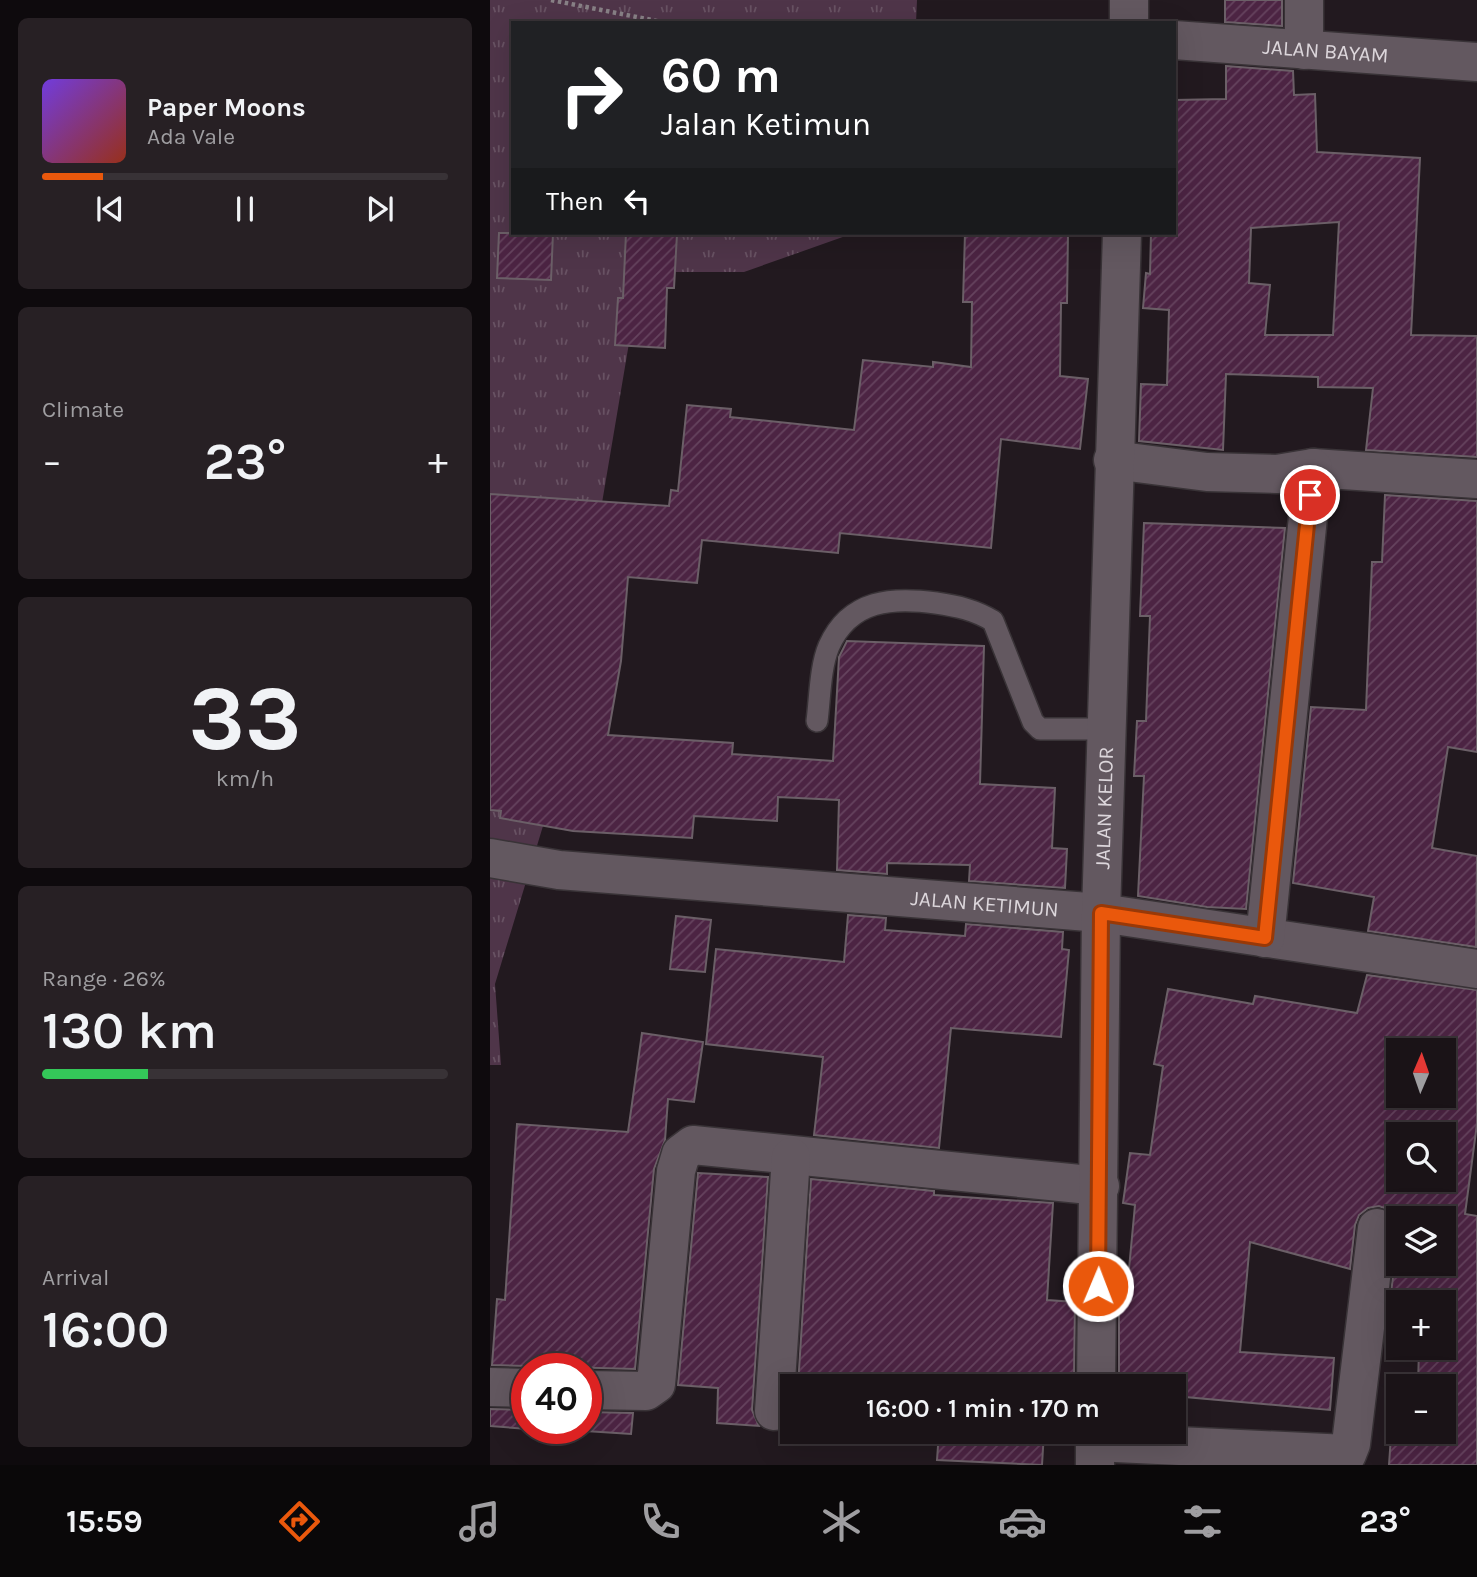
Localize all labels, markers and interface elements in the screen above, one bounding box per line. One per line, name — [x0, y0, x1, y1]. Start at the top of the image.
street label: JALAN BAYAM — [1262, 34, 1389, 68]
text: 60 m — [661, 47, 781, 104]
icon: right — [546, 49, 637, 140]
text: Paper Moons — [147, 92, 306, 123]
text: Jalan Ketimun — [661, 106, 871, 143]
text: Ada Vale — [147, 123, 235, 150]
icon: left — [618, 182, 656, 220]
text: Then — [546, 186, 604, 217]
icon: previous — [91, 190, 129, 228]
icon: pause — [226, 190, 264, 228]
icon: next — [361, 190, 399, 228]
text: Climate — [42, 396, 124, 423]
text: 23° — [204, 431, 286, 492]
text: − — [42, 439, 62, 484]
text: + — [428, 439, 448, 484]
pin — [1280, 465, 1340, 525]
icon: arrive — [1291, 476, 1329, 514]
text: 33 — [188, 666, 302, 772]
street label: JALAN KELOR — [1090, 746, 1118, 870]
text: km/h — [216, 765, 274, 792]
street label: JALAN KETIMUN — [910, 886, 1060, 922]
text: Range · 26% — [42, 965, 166, 992]
text: 130 km — [42, 1000, 217, 1061]
north arrow — [1386, 1038, 1456, 1108]
map controls — [1386, 1038, 1456, 1444]
button: search — [1386, 1122, 1456, 1192]
button: layers — [1386, 1206, 1456, 1276]
position arrow — [1061, 1249, 1135, 1323]
text: Arrival — [42, 1264, 109, 1291]
button: + — [1386, 1290, 1456, 1360]
text: 16:00 — [42, 1299, 169, 1360]
speed limit sign: 40 — [511, 1353, 602, 1444]
button: − — [1386, 1374, 1456, 1444]
text: 16:00 · 1 min · 170 m — [866, 1393, 1100, 1424]
icon: directions — [275, 1497, 324, 1546]
icon: music — [455, 1497, 504, 1546]
icon: phone — [636, 1497, 685, 1546]
icon: climate — [817, 1497, 866, 1546]
icon: car — [998, 1497, 1047, 1546]
icon: filters — [1178, 1497, 1227, 1546]
text: 15:59 — [66, 1503, 143, 1540]
text: 23° — [1359, 1503, 1411, 1540]

